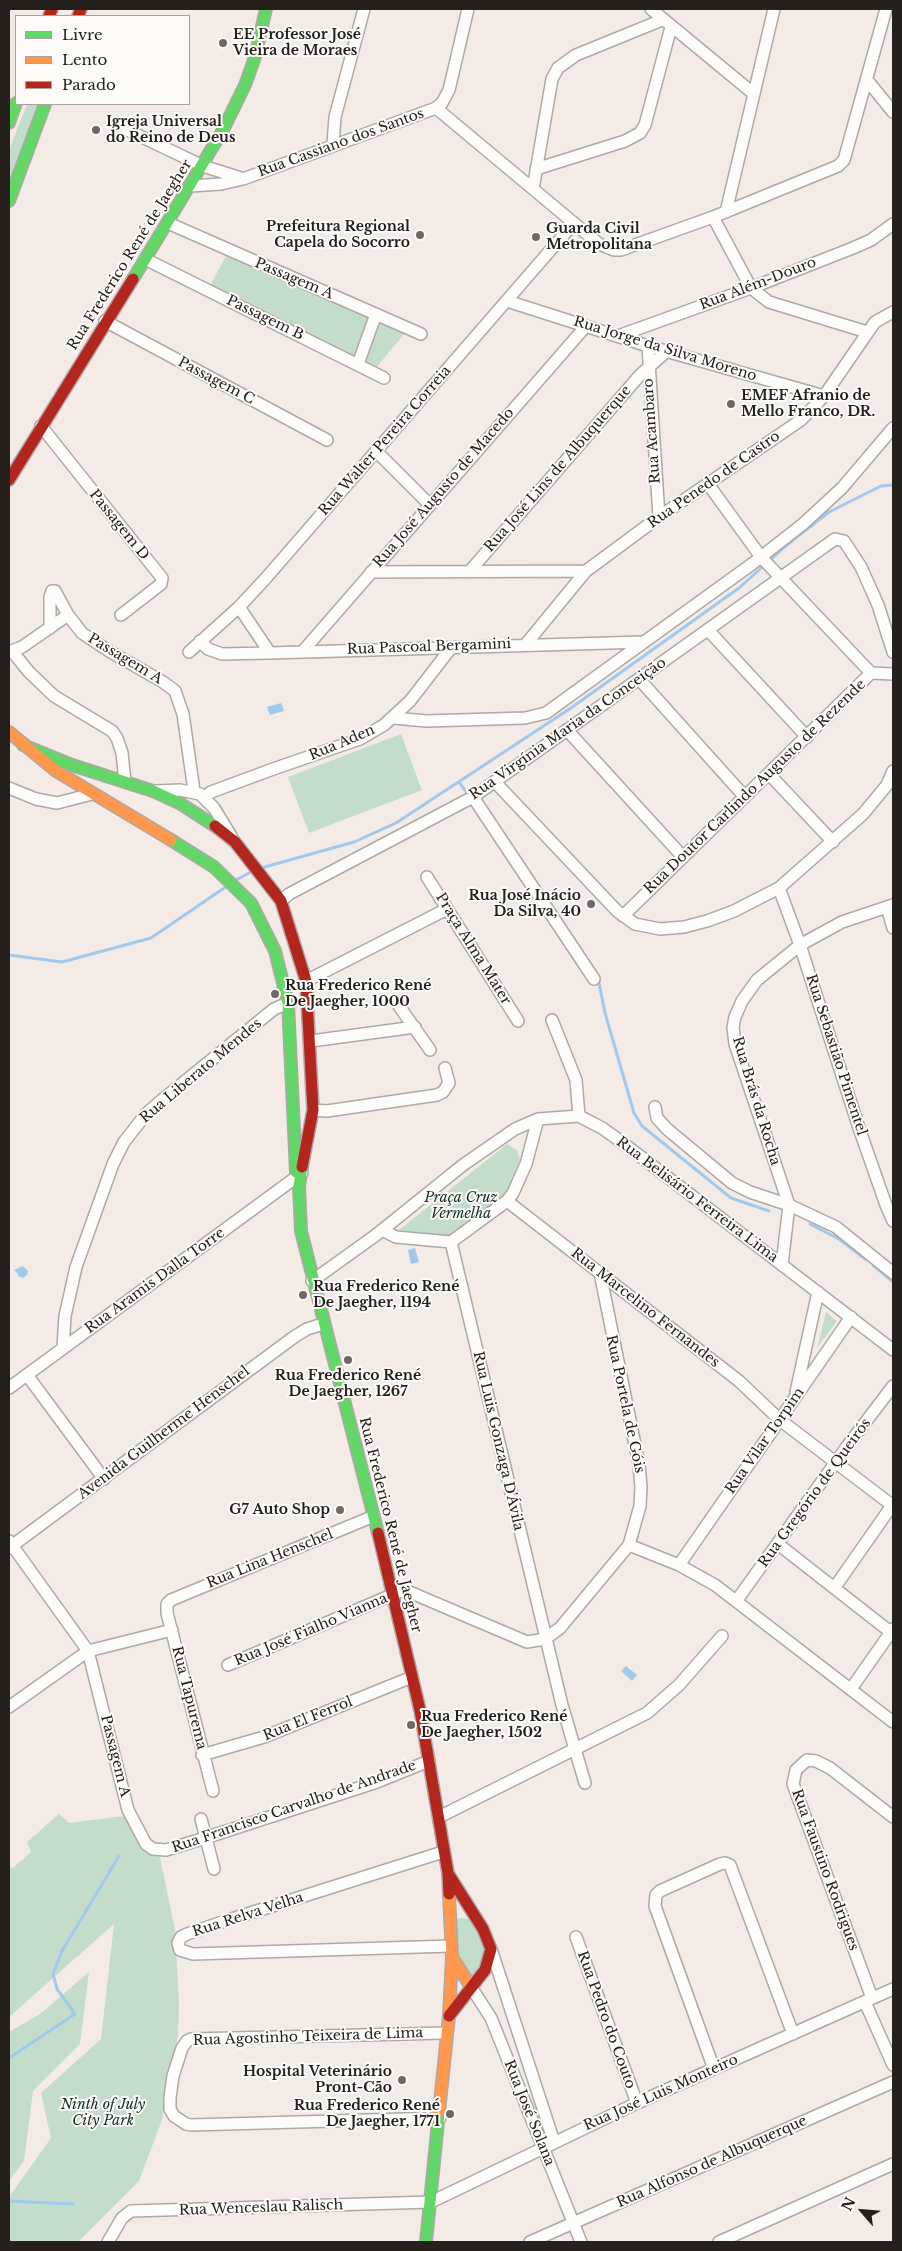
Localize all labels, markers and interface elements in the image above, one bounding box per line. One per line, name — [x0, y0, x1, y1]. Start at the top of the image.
legend — [15, 15, 190, 105]
text: Livre — [62, 25, 103, 44]
place label: EE Professor José Vieira de Moraes — [233, 27, 361, 59]
marker: EE Professor José Vieira de Moraes — [217, 37, 229, 49]
text: Lento — [62, 50, 107, 69]
text: Parado — [62, 75, 116, 94]
street label: Rua Cassiano dos Santos — [256, 105, 426, 181]
place label: Igreja Universal do Reino de Deus — [106, 114, 236, 146]
marker: Igreja Universal do Reino de Deus — [90, 124, 102, 136]
street label: Rua Frederico René de Jaegher — [64, 157, 196, 353]
place label: Prefeitura Regional Capela do Socorro — [266, 219, 410, 252]
place label: Guarda Civil Metropolitana — [546, 221, 652, 253]
marker: Prefeitura Regional Capela do Socorro — [414, 229, 426, 241]
marker: Guarda Civil Metropolitana — [530, 231, 542, 243]
street label: Rua Além-Douro — [697, 254, 819, 314]
street label: Passagem A — [252, 255, 336, 303]
street label: Passagem B — [224, 292, 306, 344]
street label: Rua Jorge da Silva Moreno — [571, 313, 759, 385]
street label: Passagem C — [175, 354, 257, 408]
street label: Rua Walter Pereira Correia — [315, 363, 455, 519]
street label: Rua Acambaro — [640, 378, 664, 484]
street label: Rua José Lins de Albuquerque — [481, 382, 635, 556]
place label: EMEF Afranio de Mello Franco, DR. — [741, 388, 875, 421]
marker: EMEF Afranio de Mello Franco, DR. — [725, 398, 737, 410]
street label: Rua José Augusto de Macedo — [370, 405, 518, 571]
street label: Rua Penedo de Castro — [645, 428, 783, 532]
street label: Passagem D — [86, 487, 152, 563]
street label: Passagem A — [85, 630, 165, 688]
street label: Rua Pascoal Bergamini — [346, 636, 512, 658]
street label: Rua Virgínia Maria da Conceição — [466, 654, 670, 804]
street label: Rua Doutor Carlindo Augusto de Rezende — [641, 676, 869, 898]
street label: Rua Aden — [307, 722, 377, 764]
place label: Rua José Inácio Da Silva, 40 — [469, 888, 581, 920]
street label: Praça Alma Mater — [432, 890, 514, 1008]
marker: Rua José Inácio Da Silva, 40 — [585, 898, 597, 910]
street label: Rua Sebastião Pimentel — [802, 972, 870, 1138]
place label: Rua Frederico René De Jaegher, 1000 — [285, 978, 431, 1010]
marker: Rua Frederico René De Jaegher, 1000 — [269, 988, 281, 1000]
street label: Rua Liberato Mendes — [137, 1015, 265, 1127]
street label: Rua Brás da Rocha — [728, 1035, 784, 1167]
street label: Rua Belisário Ferreira Lima — [613, 1134, 781, 1266]
park label: Praça Cruz Vermelha — [424, 1190, 498, 1222]
street label: Rua Aramis Dalla Torre — [82, 1225, 228, 1337]
street label: Rua Marcelino Fernandes — [567, 1245, 723, 1371]
place label: Rua Frederico René De Jaegher, 1194 — [313, 1279, 459, 1311]
marker: Rua Frederico René De Jaegher, 1194 — [297, 1289, 309, 1301]
street label: Rua Portela de Góis — [602, 1333, 648, 1475]
street label: Rua Luis Gonzaga D'Ávila — [469, 1350, 527, 1532]
marker: Rua Frederico René De Jaegher, 1267 — [342, 1354, 354, 1366]
street label: Avenida Guilherme Henschel — [75, 1363, 253, 1503]
place label: Rua Frederico René De Jaegher, 1267 — [275, 1368, 421, 1400]
street label: Rua Vilar Torpim — [722, 1385, 808, 1497]
street label: Rua Gregório de Queirós — [755, 1415, 875, 1571]
street label: Rua Frederico René de Jaegher — [355, 1416, 425, 1634]
place label: G7 Auto Shop — [229, 1502, 330, 1518]
marker: G7 Auto Shop — [334, 1504, 346, 1516]
street label: Rua Lina Henschel — [204, 1526, 336, 1592]
street label: Rua José Fialho Vianna — [232, 1590, 390, 1670]
street label: Rua Tapurema — [168, 1645, 210, 1751]
street label: Rua El Ferrol — [261, 1693, 355, 1745]
place label: Rua Frederico René De Jaegher, 1502 — [421, 1709, 567, 1741]
street label: Passagem A — [97, 1713, 133, 1799]
marker: Rua Frederico René De Jaegher, 1502 — [405, 1719, 417, 1731]
street label: Rua Francisco Carvalho de Andrade — [170, 1757, 418, 1857]
street label: Rua Faustino Rodrigues — [788, 1787, 862, 1953]
street label: Rua Relva Velha — [190, 1889, 306, 1941]
street label: Rua Pedro do Couto — [573, 1949, 639, 2091]
street label: Rua Agostinho Teixeira de Lima — [192, 2025, 424, 2049]
street label: Rua José Luis Monteiro — [581, 2051, 741, 2135]
street label: Rua José Solana — [500, 2058, 558, 2168]
place label: Hospital Veterinário Pront-Cão — [243, 2064, 392, 2096]
marker: Hospital Veterinário Pront-Cão — [396, 2074, 408, 2086]
park label: Ninth of July City Park — [61, 2097, 145, 2130]
place label: Rua Frederico René De Jaegher, 1771 — [294, 2098, 440, 2130]
marker: Rua Frederico René De Jaegher, 1771 — [444, 2108, 456, 2120]
street label: Rua Alfonso de Albuquerque — [614, 2112, 810, 2212]
north arrow — [837, 2186, 887, 2236]
text: N — [838, 2194, 860, 2214]
street label: Rua Wenceslau Ralisch — [179, 2197, 343, 2219]

